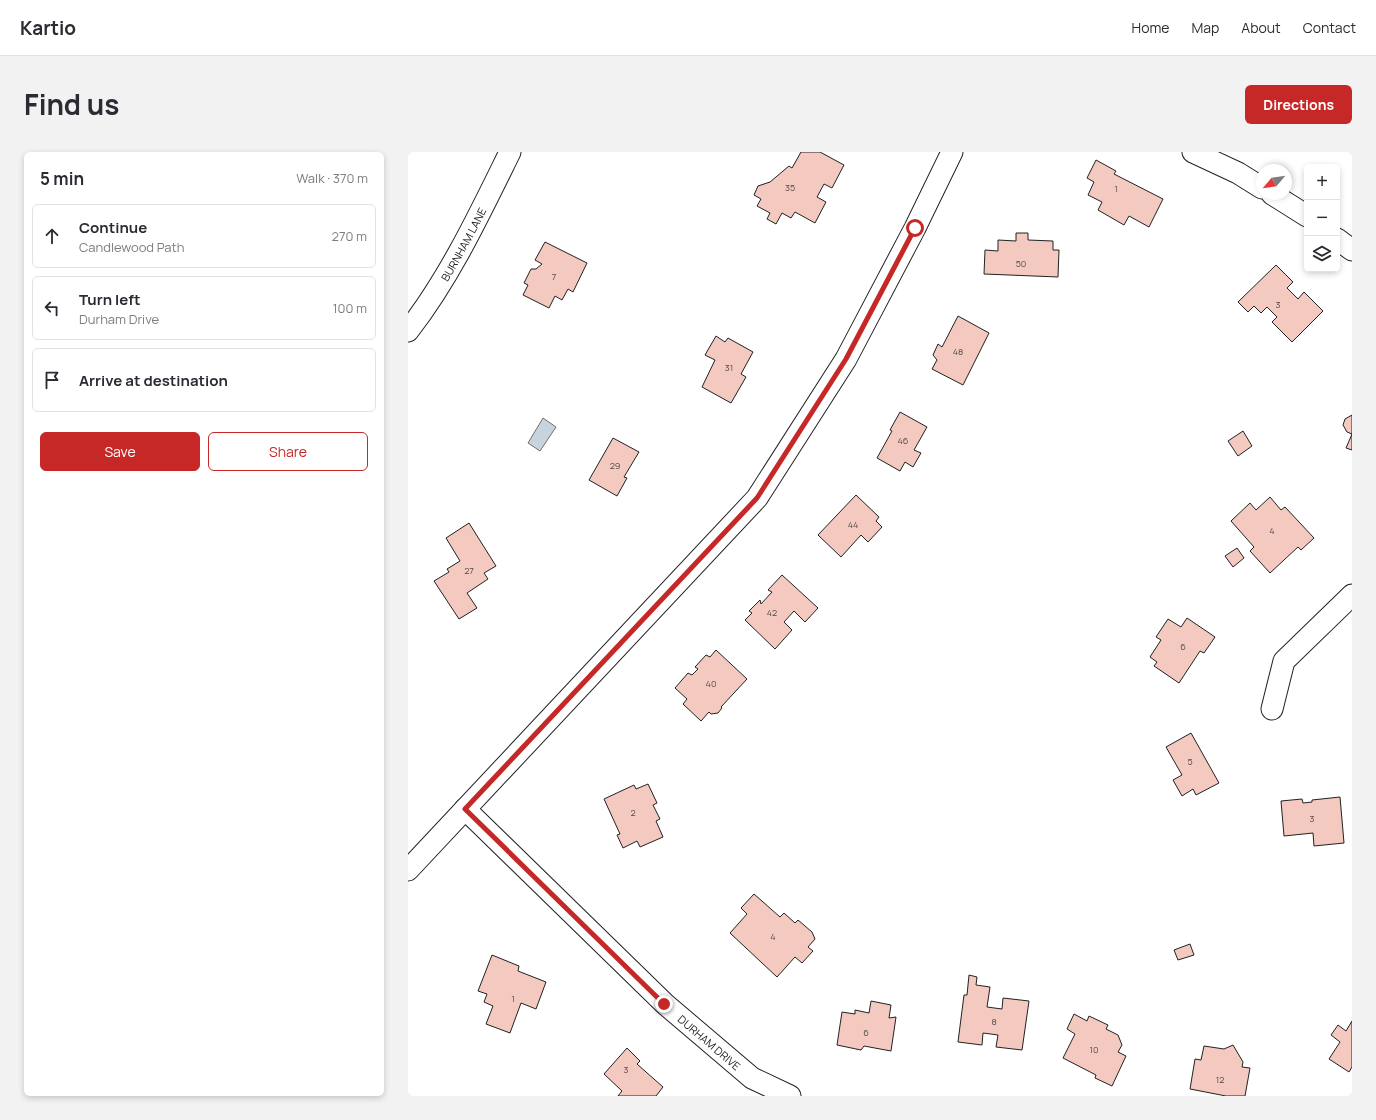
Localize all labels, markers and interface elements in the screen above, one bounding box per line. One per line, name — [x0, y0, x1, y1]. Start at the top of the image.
text: Kartio — [20, 15, 76, 41]
text: Home — [1132, 18, 1169, 37]
text: Map — [1191, 18, 1219, 37]
text: About — [1241, 18, 1281, 37]
text: Contact — [1303, 18, 1356, 37]
text: Find us — [24, 85, 119, 123]
button: Directions — [1245, 85, 1352, 124]
north arrow — [1256, 164, 1292, 200]
map controls — [1304, 164, 1340, 272]
button: + — [1304, 164, 1340, 200]
text: 5 min — [40, 167, 84, 190]
text: Walk · 370 m — [296, 169, 368, 187]
house number: 35 — [785, 181, 795, 194]
house number: 1 — [1114, 182, 1118, 195]
button: − — [1304, 200, 1340, 236]
street label: BURNHAM LANE — [437, 205, 489, 283]
text: Continue — [79, 217, 147, 238]
route start — [906, 219, 924, 237]
icon: ahead — [41, 225, 63, 247]
text: 270 m — [332, 227, 367, 245]
button: layers — [1304, 236, 1340, 272]
text: Candlewood Path — [79, 238, 184, 256]
house number: 50 — [1016, 257, 1026, 270]
house number: 7 — [552, 270, 557, 283]
text: Turn left — [79, 289, 141, 310]
icon: left — [41, 297, 63, 319]
house number: 3 — [1276, 298, 1281, 311]
text: 100 m — [332, 299, 367, 317]
text: Durham Drive — [79, 310, 159, 328]
house number: 48 — [953, 345, 963, 358]
house number: 31 — [725, 361, 733, 374]
icon: arrive — [41, 369, 63, 391]
text: Arrive at destination — [79, 370, 228, 391]
button: Save — [40, 432, 200, 471]
button: Share — [208, 432, 368, 471]
house number: 46 — [898, 434, 909, 447]
house number: 29 — [610, 459, 620, 472]
house number: 44 — [848, 518, 858, 531]
house number: 4 — [1269, 524, 1275, 537]
house number: 27 — [464, 564, 474, 577]
house number: 42 — [767, 606, 777, 619]
house number: 6 — [1180, 640, 1186, 653]
house number: 40 — [706, 677, 716, 690]
house number: 5 — [1187, 755, 1193, 768]
house number: 2 — [630, 806, 636, 819]
house number: 3 — [1310, 812, 1315, 825]
house number: 4 — [770, 930, 776, 943]
house number: 1 — [511, 992, 515, 1005]
route end — [655, 995, 673, 1013]
street label: DURHAM DRIVE — [675, 1011, 744, 1073]
house number: 8 — [991, 1015, 997, 1028]
house number: 6 — [863, 1026, 869, 1039]
house number: 10 — [1090, 1043, 1099, 1056]
house number: 3 — [624, 1063, 629, 1076]
house number: 12 — [1216, 1073, 1224, 1086]

